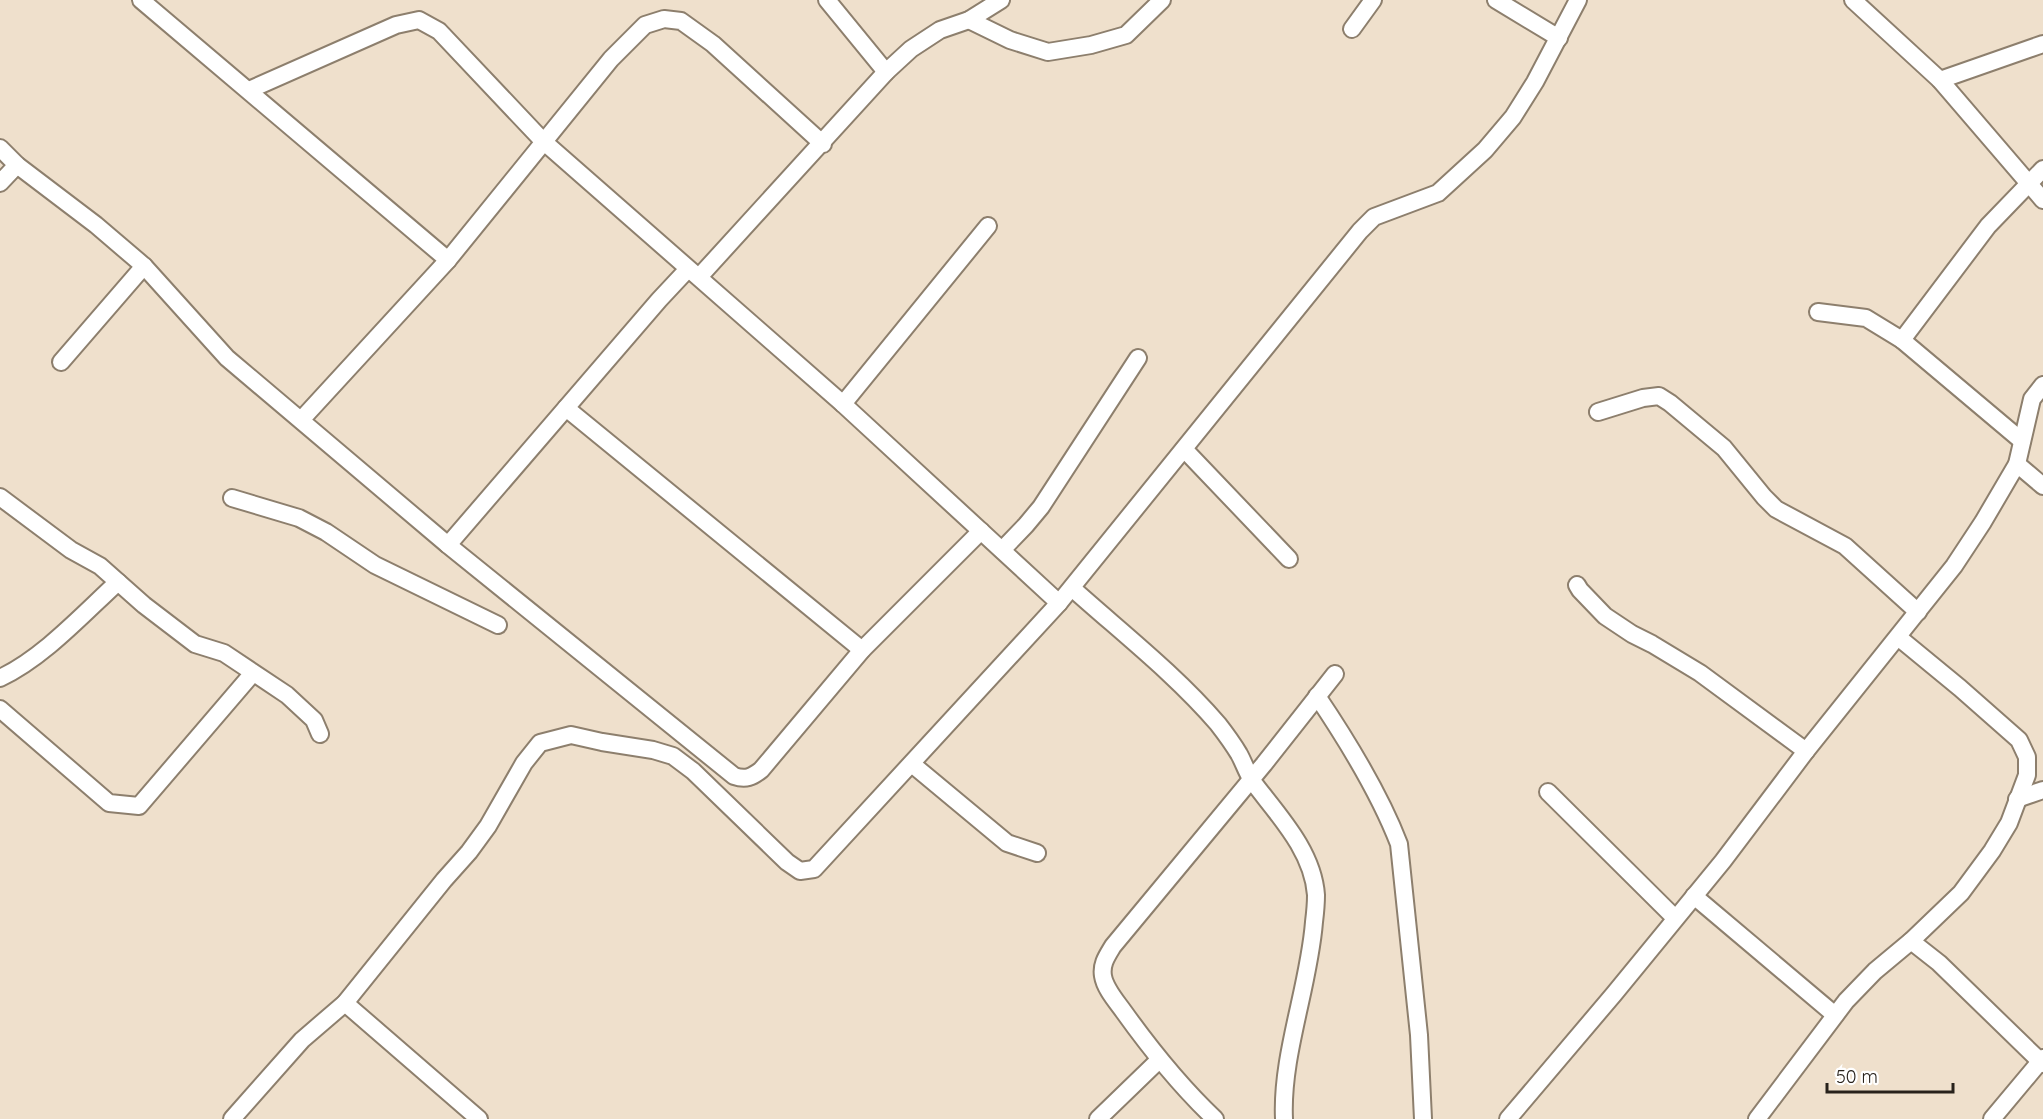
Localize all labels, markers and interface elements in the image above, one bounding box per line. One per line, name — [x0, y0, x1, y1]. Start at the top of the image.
scale bar — [1827, 1056, 1953, 1094]
text: 50 m — [1836, 1065, 1878, 1088]

